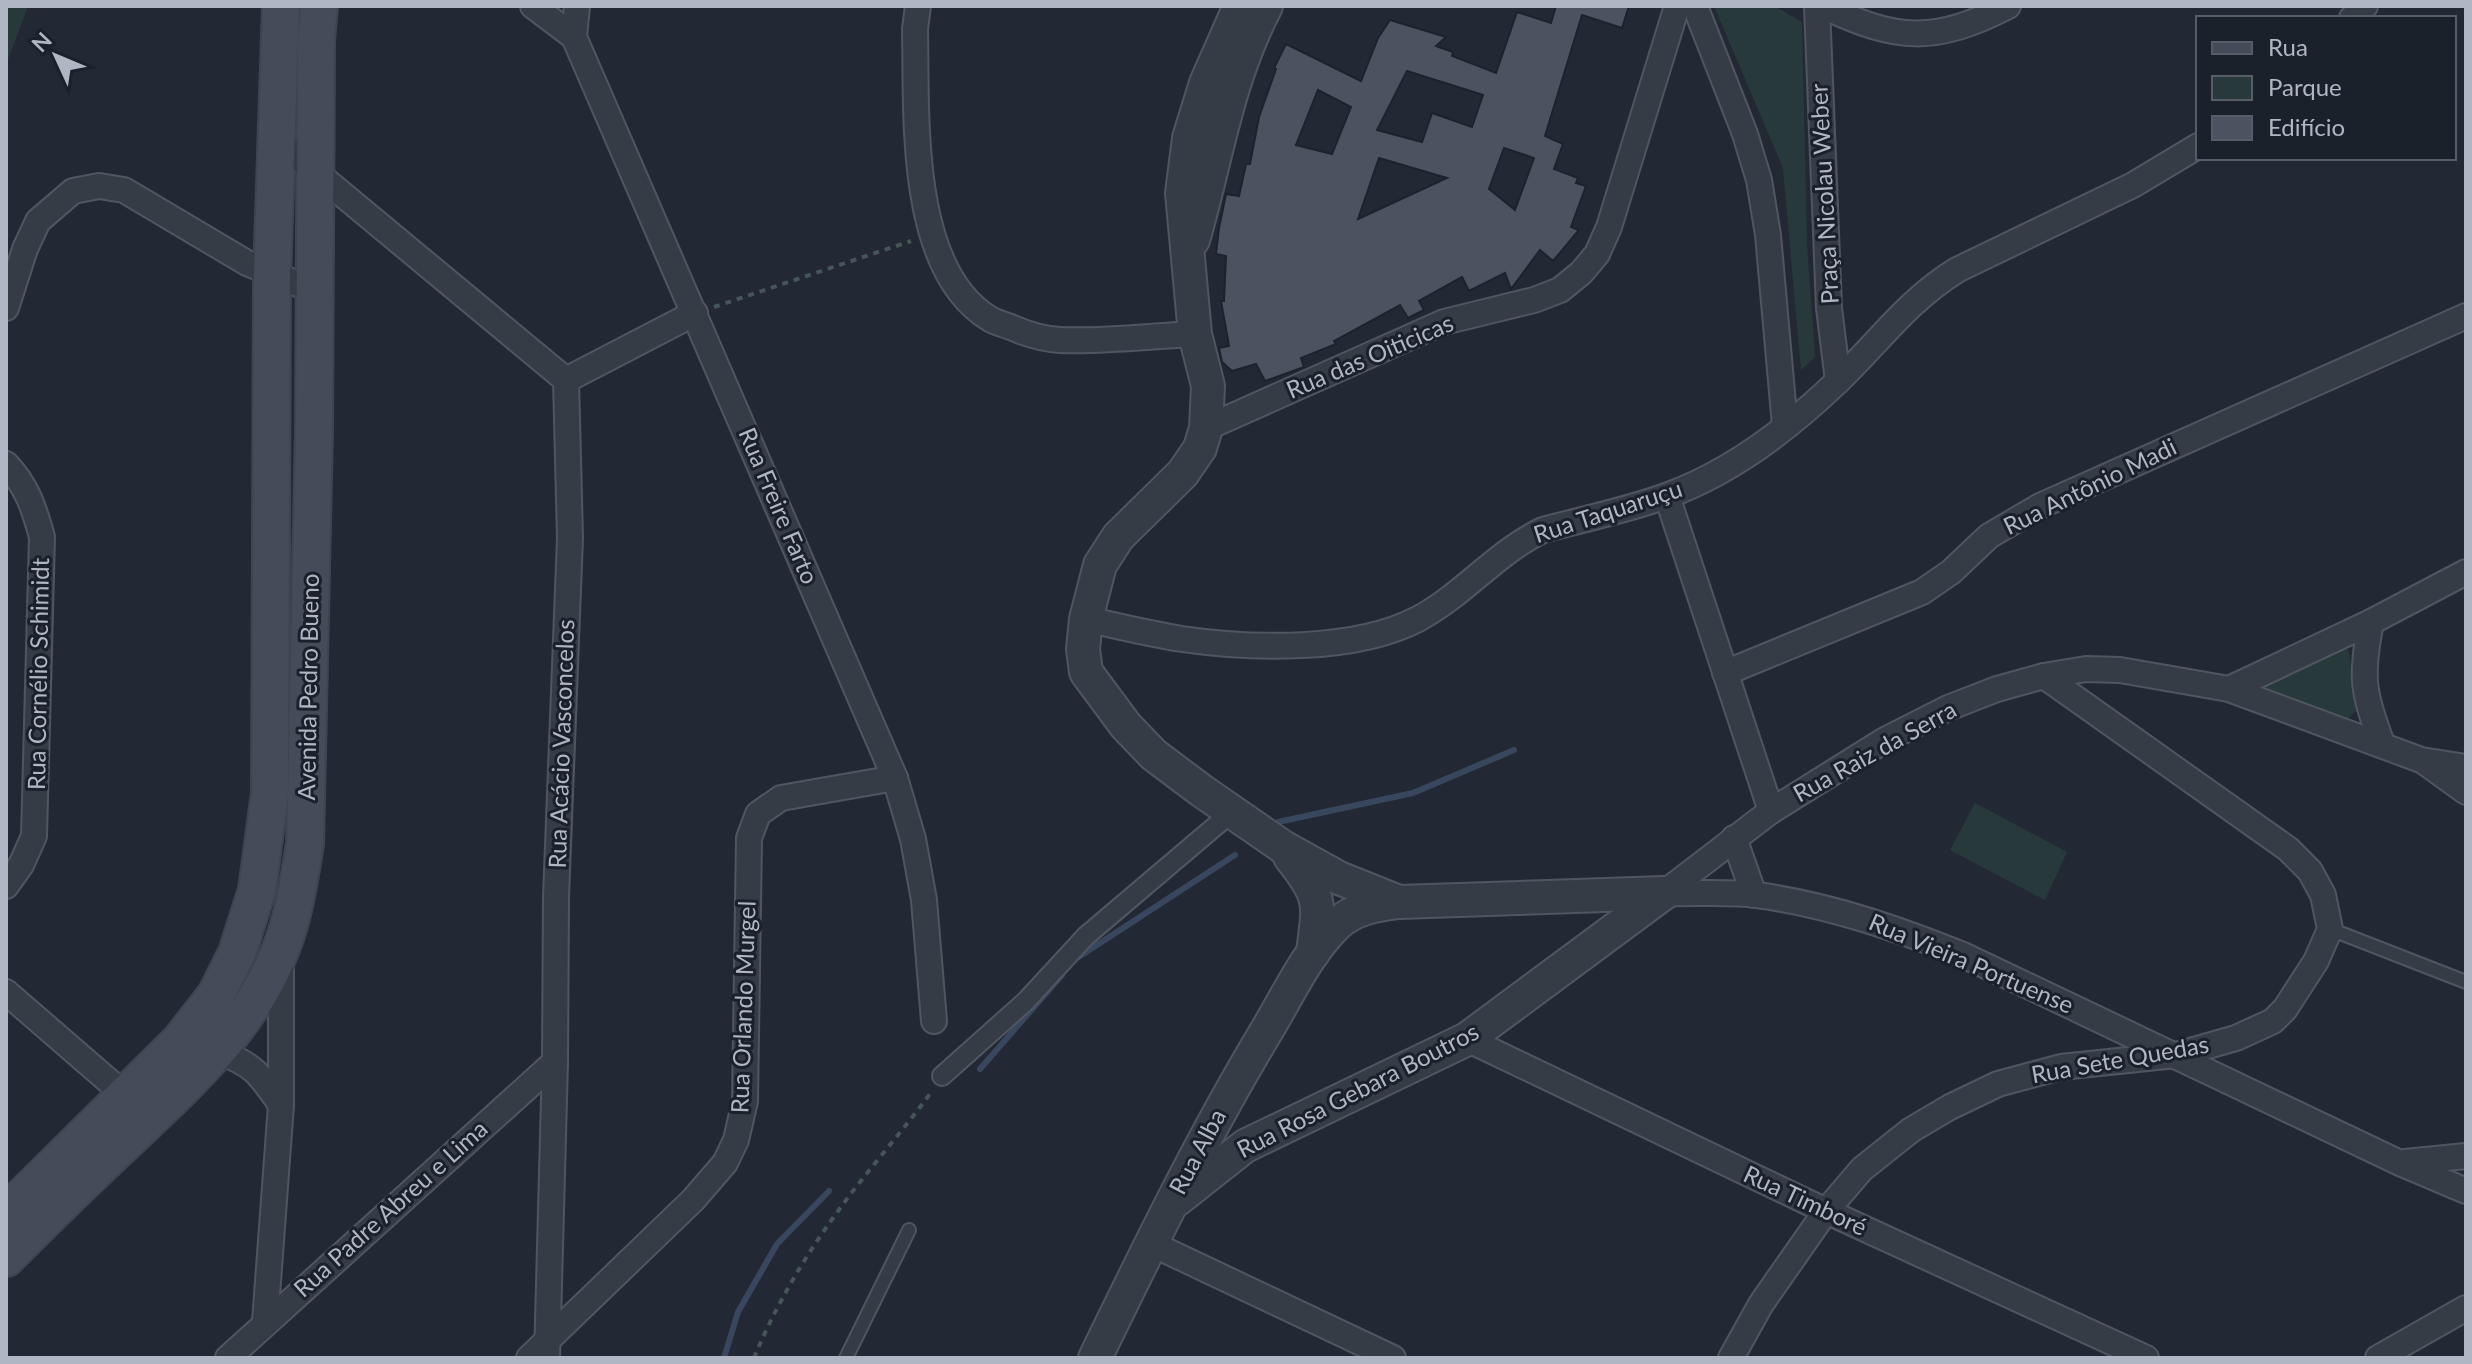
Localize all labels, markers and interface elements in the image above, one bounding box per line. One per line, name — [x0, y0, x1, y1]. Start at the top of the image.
north arrow — [16, 16, 96, 96]
legend — [2196, 16, 2456, 160]
text: N — [26, 26, 57, 57]
text: Rua — [2268, 32, 2308, 61]
text: Parque — [2268, 72, 2342, 101]
street label: Praça Nicolau Weber — [1803, 83, 1844, 305]
text: Edifício — [2268, 112, 2345, 141]
street label: Rua das Oiticicas — [1282, 307, 1457, 404]
street label: Rua Freire Farto — [733, 423, 825, 588]
street label: Rua Antônio Madi — [1998, 431, 2181, 540]
street label: Rua Taquaruçu — [1530, 473, 1685, 548]
street label: Rua Cornélio Schimidt — [21, 557, 54, 790]
street label: Avenida Pedro Bueno — [291, 573, 324, 801]
street label: Rua Acácio Vasconcelos — [542, 619, 579, 869]
street label: Rua Raiz da Serra — [1788, 694, 1961, 807]
street label: Rua Orlando Murgel — [724, 900, 761, 1114]
street label: Rua Vieira Portuense — [1865, 906, 2078, 1019]
street label: Rua Rosa Gebara Boutros — [1232, 1016, 1483, 1163]
street label: Rua Sete Quedas — [2029, 1029, 2211, 1088]
street label: Rua Alba — [1162, 1104, 1231, 1199]
street label: Rua Padre Abreu e Lima — [287, 1113, 493, 1302]
street label: Rua Timboré — [1739, 1158, 1872, 1241]

